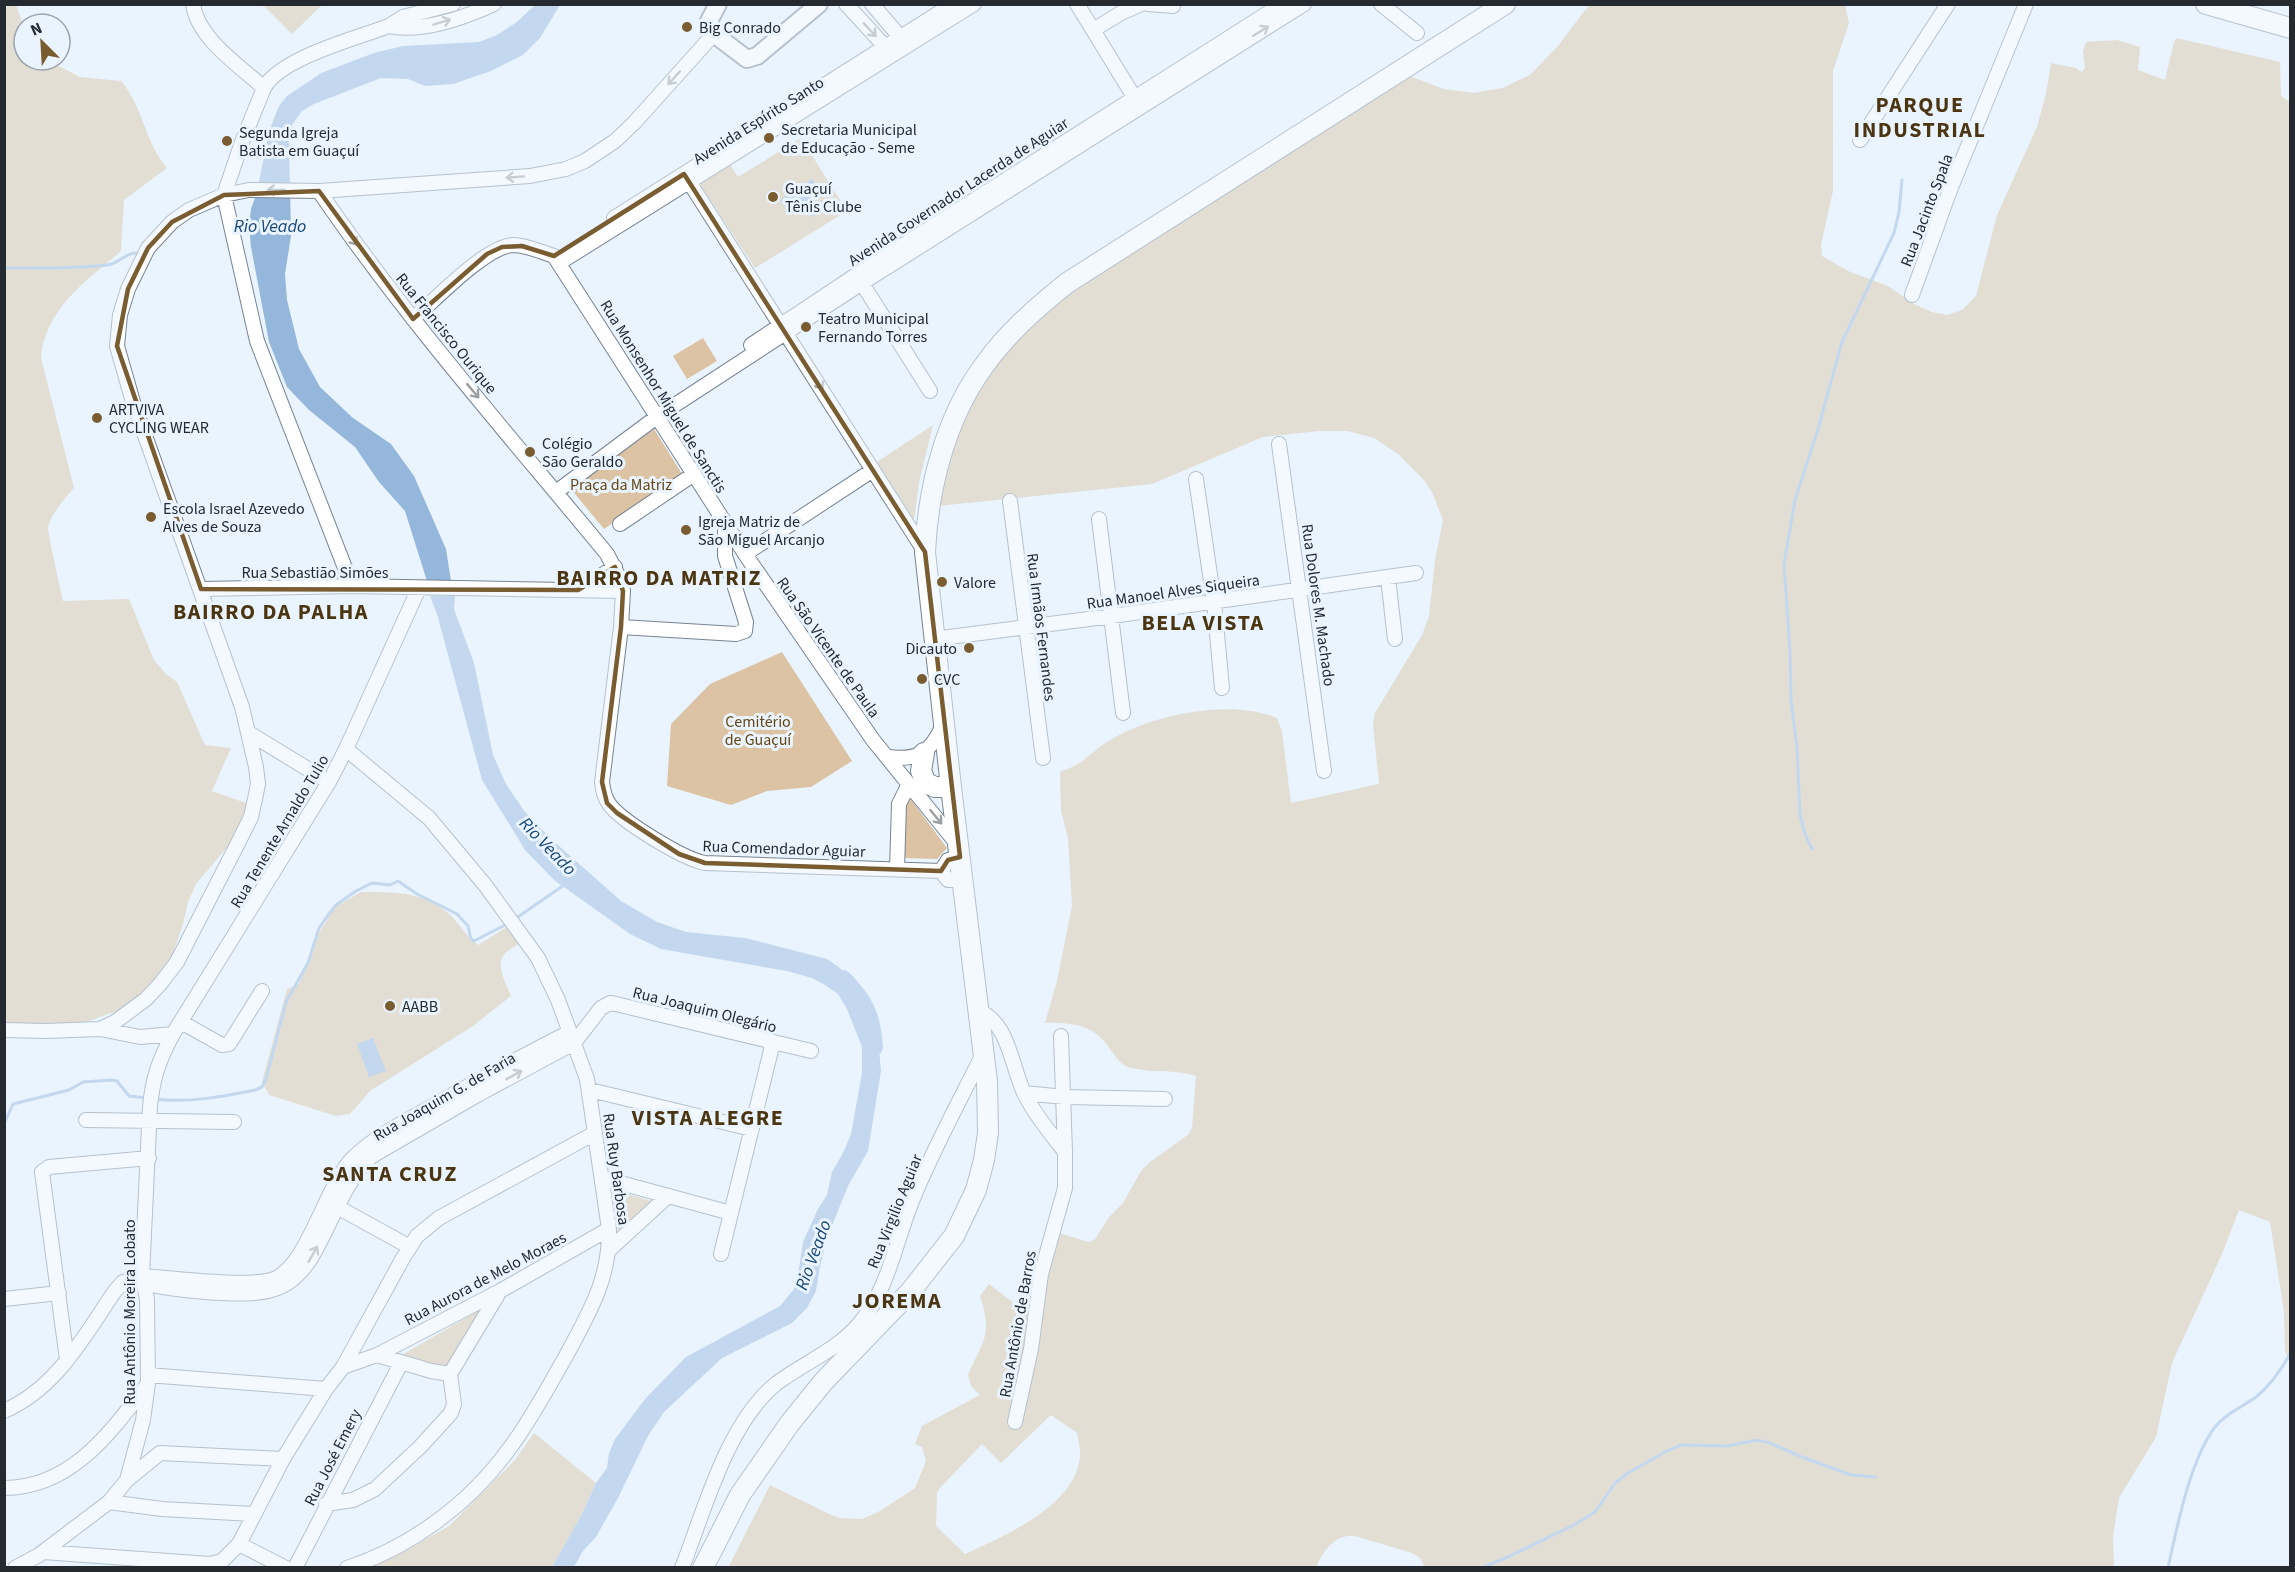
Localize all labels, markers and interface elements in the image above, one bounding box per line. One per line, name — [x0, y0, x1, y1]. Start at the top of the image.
north arrow — [12, 12, 72, 72]
one-way arrow — [432, 16, 451, 27]
text: N — [27, 17, 46, 41]
place label: Big Conrado — [699, 17, 781, 39]
marker: Big Conrado — [680, 20, 694, 34]
one-way arrow — [862, 22, 877, 37]
one-way arrow — [1253, 25, 1270, 38]
one-way arrow — [667, 70, 681, 85]
street label: Avenida Espírito Santo — [689, 72, 828, 170]
district label: PARQUE INDUSTRIAL — [1854, 89, 1986, 146]
street label: Avenida Governador Lacerda de Aguiar — [844, 112, 1073, 271]
place label: Secretaria Municipal de Educação - Seme — [781, 119, 917, 159]
place label: Segunda Igreja Batista em Guaçuí — [239, 122, 360, 162]
marker: Secretaria Municipal de Educação - Seme — [762, 131, 776, 145]
marker: Segunda Igreja Batista em Guaçuí — [220, 134, 234, 148]
street label: Rua Jacinto Spala — [1895, 151, 1959, 270]
one-way arrow — [505, 172, 525, 183]
place label: Guaçuí Tênis Clube — [785, 178, 862, 218]
one-way arrow — [266, 184, 286, 196]
marker: Guaçuí Tênis Clube — [766, 190, 780, 204]
water label: Rio Veado — [234, 214, 306, 239]
one-way arrow — [346, 230, 358, 246]
street label: Rua Francisco Ourique — [391, 269, 502, 399]
street label: Rua Monsenhor Miguel de Sanctis — [595, 296, 732, 497]
place label: Teatro Municipal Fernando Torres — [818, 308, 929, 348]
marker: Teatro Municipal Fernando Torres — [799, 320, 813, 334]
one-way arrow — [812, 373, 824, 390]
one-way arrow — [466, 383, 480, 398]
place label: ARTVIVA CYCLING WEAR — [109, 399, 209, 439]
marker: ARTVIVA CYCLING WEAR — [90, 411, 104, 425]
place label: Colégio São Geraldo — [542, 433, 623, 473]
marker: Colégio São Geraldo — [523, 445, 537, 459]
park label: Praça da Matriz — [570, 474, 672, 496]
place label: Escola Israel Azevedo Alves de Souza — [163, 498, 305, 538]
marker: Escola Israel Azevedo Alves de Souza — [144, 510, 158, 524]
place label: Igreja Matriz de São Miguel Arcanjo — [698, 511, 825, 551]
marker: Igreja Matriz de São Miguel Arcanjo — [679, 523, 693, 537]
street label: Rua Dolores M. Machado — [1296, 523, 1340, 688]
street label: Rua Irmãos Fernandes — [1021, 552, 1061, 703]
street label: Rua Sebastião Simões — [242, 562, 389, 584]
district label: BAIRRO DA MATRIZ — [556, 562, 762, 594]
street label: Rua Manoel Alves Siqueira — [1085, 569, 1261, 615]
place label: Valore — [954, 572, 996, 594]
street label: Rua São Vicente de Paula — [771, 573, 885, 722]
marker: Valore — [935, 575, 949, 589]
district label: BAIRRO DA PALHA — [173, 596, 369, 628]
district label: BELA VISTA — [1141, 607, 1265, 639]
place label: Dicauto — [905, 638, 957, 660]
marker: Dicauto — [962, 641, 976, 655]
place label: CVC — [934, 669, 960, 691]
marker: CVC — [915, 672, 929, 686]
park label: Cemitério de Guaçuí — [725, 711, 792, 751]
street label: Rua Tenente Arnaldo Tulio — [225, 751, 334, 912]
one-way arrow — [930, 809, 943, 825]
water label: Rio Veado — [513, 812, 582, 881]
street label: Rua Comendador Aguiar — [702, 835, 866, 863]
street label: Rua Joaquim Olegário — [630, 981, 779, 1039]
place label: AABB — [402, 996, 438, 1018]
marker: AABB — [383, 999, 397, 1013]
street label: Rua Joaquim G. de Faria — [369, 1047, 520, 1147]
one-way arrow — [506, 1068, 523, 1080]
district label: VISTA ALEGRE — [631, 1102, 784, 1134]
street label: Rua Ruy Barbosa — [597, 1112, 635, 1227]
street label: Rua Virgilio Aguiar — [862, 1151, 928, 1272]
district label: SANTA CRUZ — [322, 1158, 458, 1190]
water label: Rio Veado — [789, 1217, 838, 1294]
street label: Rua Antônio Moreira Lobato — [119, 1219, 141, 1405]
street label: Rua Aurora de Melo Moraes — [401, 1227, 571, 1331]
one-way arrow — [307, 1246, 319, 1263]
street label: Rua Antônio de Barros — [994, 1249, 1042, 1399]
district label: JOREMA — [852, 1285, 942, 1317]
street label: Rua José Emery — [299, 1405, 367, 1510]

